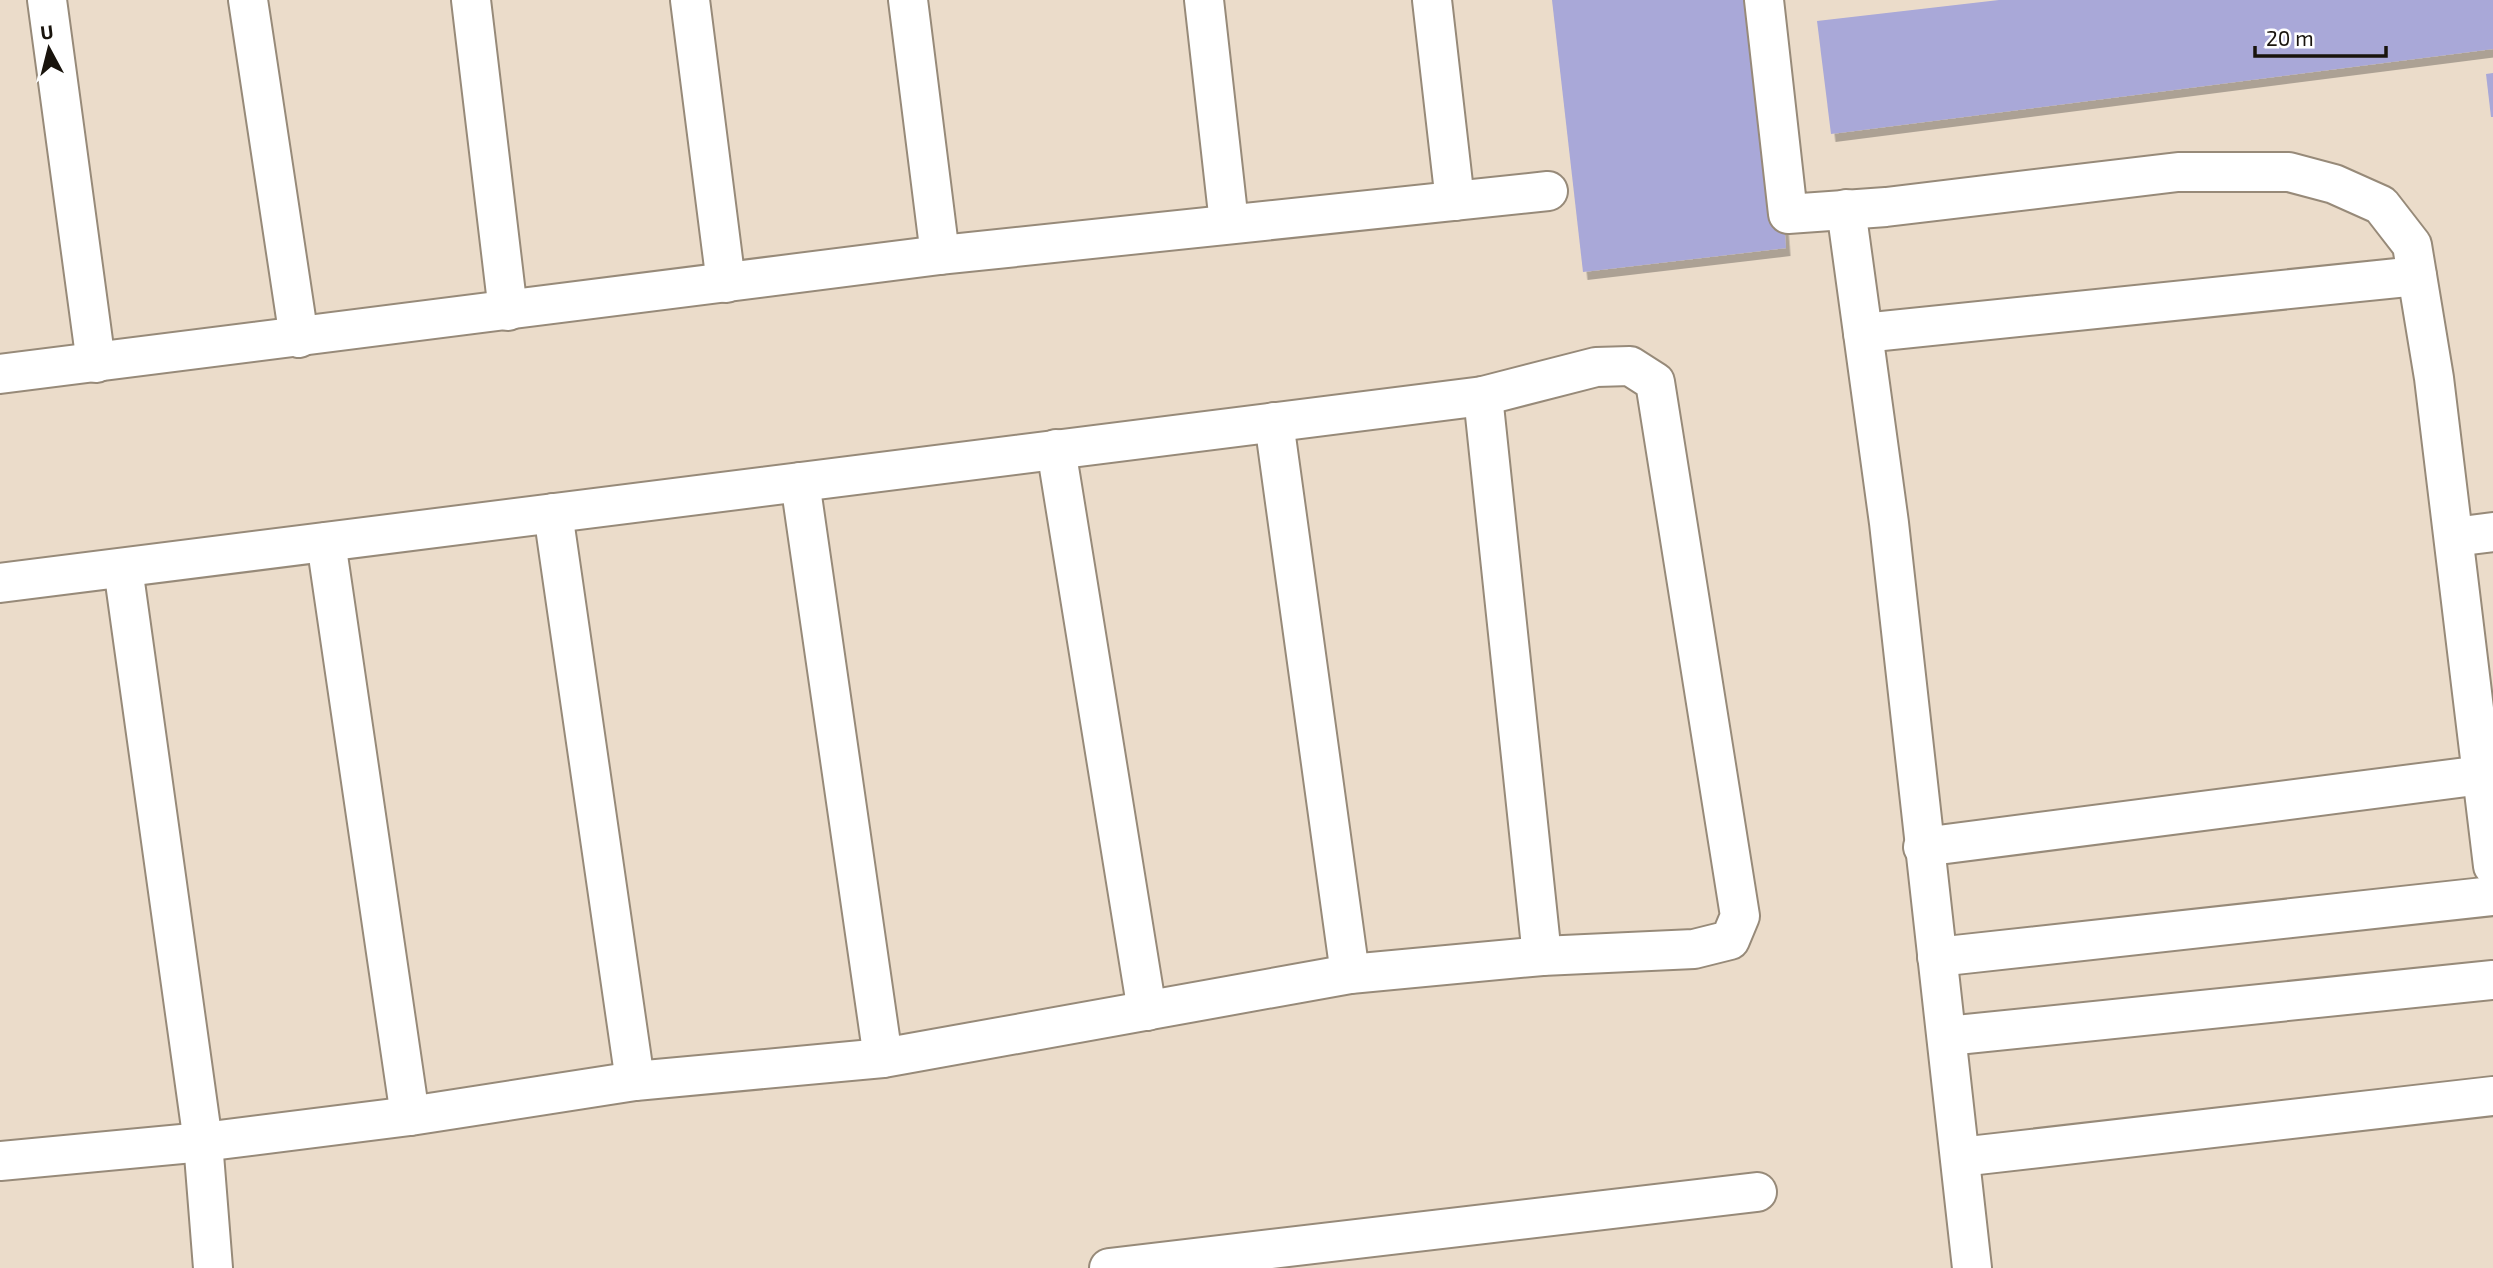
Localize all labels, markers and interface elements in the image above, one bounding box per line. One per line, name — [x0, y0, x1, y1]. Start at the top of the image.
north arrow — [14, 14, 84, 84]
scale bar — [2255, 14, 2386, 58]
text: U — [39, 19, 55, 44]
text: 20 m — [2266, 25, 2314, 50]

